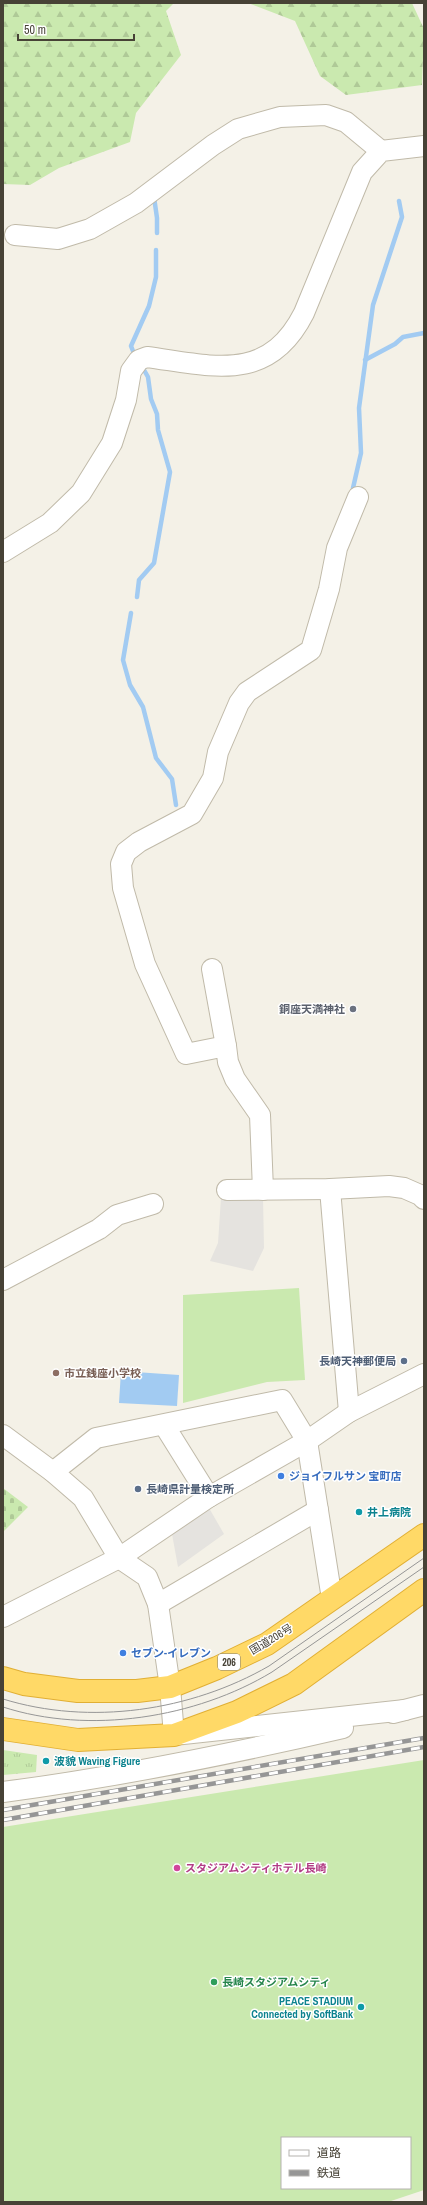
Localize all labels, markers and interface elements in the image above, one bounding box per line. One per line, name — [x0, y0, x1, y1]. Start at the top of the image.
scale bar — [18, 16, 134, 42]
text: 50 m — [24, 22, 46, 38]
place label: 銅座天満神社 — [279, 1002, 345, 1016]
marker: 銅座天満神社 — [348, 1004, 358, 1014]
place label: 長崎天神郵便局 — [319, 1354, 396, 1368]
marker: 長崎天神郵便局 — [399, 1356, 409, 1366]
place label: 市立銭座小学校 — [64, 1366, 141, 1380]
marker: 市立銭座小学校 — [51, 1368, 61, 1378]
place label: ジョイフルサン 宝町店 — [289, 1469, 402, 1483]
marker: ジョイフルサン 宝町店 — [276, 1471, 286, 1481]
place label: 長崎県計量検定所 — [146, 1482, 234, 1496]
marker: 長崎県計量検定所 — [133, 1484, 143, 1494]
place label: 井上病院 — [367, 1505, 411, 1519]
marker: 井上病院 — [354, 1507, 364, 1517]
street label: 国道206号 — [247, 1621, 295, 1657]
place label: セブン-イレブン — [131, 1646, 211, 1660]
marker: セブン-イレブン — [118, 1648, 128, 1658]
road number: 206 — [218, 1654, 240, 1670]
place label: 波貌 Waving Figure — [54, 1754, 140, 1768]
marker: 波貌 Waving Figure — [41, 1756, 51, 1766]
place label: スタジアムシティホテル長崎 — [185, 1861, 327, 1875]
marker: スタジアムシティホテル長崎 — [172, 1863, 182, 1873]
place label: 長崎スタジアムシティ — [222, 1975, 331, 1989]
marker: 長崎スタジアムシティ — [209, 1977, 219, 1987]
place label: PEACE STADIUM Connected by SoftBank — [251, 1994, 354, 2021]
marker: PEACE STADIUM Connected by SoftBank — [356, 2002, 366, 2012]
legend — [281, 2137, 411, 2189]
text: 道路 — [317, 2145, 341, 2161]
text: 鉄道 — [317, 2165, 341, 2181]

